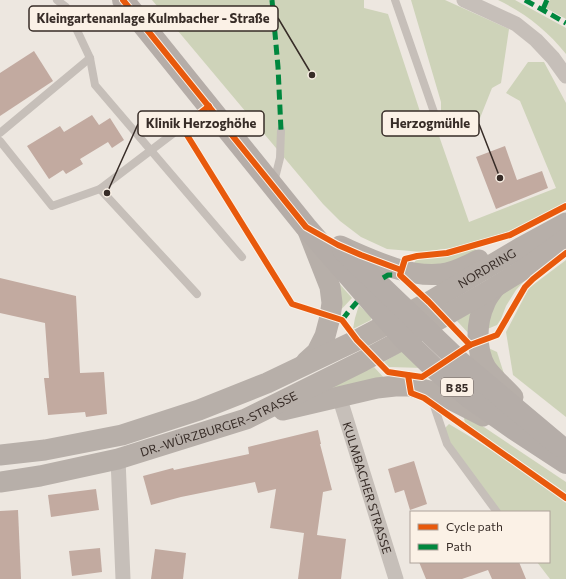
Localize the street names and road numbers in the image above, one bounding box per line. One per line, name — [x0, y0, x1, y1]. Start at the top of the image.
street label: NORDRING — [455, 245, 518, 290]
road number: B 85 — [441, 378, 473, 396]
street label: DR.-WÜRZBURGER-STRASSE — [138, 388, 299, 459]
street label: KULMBACHER STRASSE — [340, 420, 395, 555]

